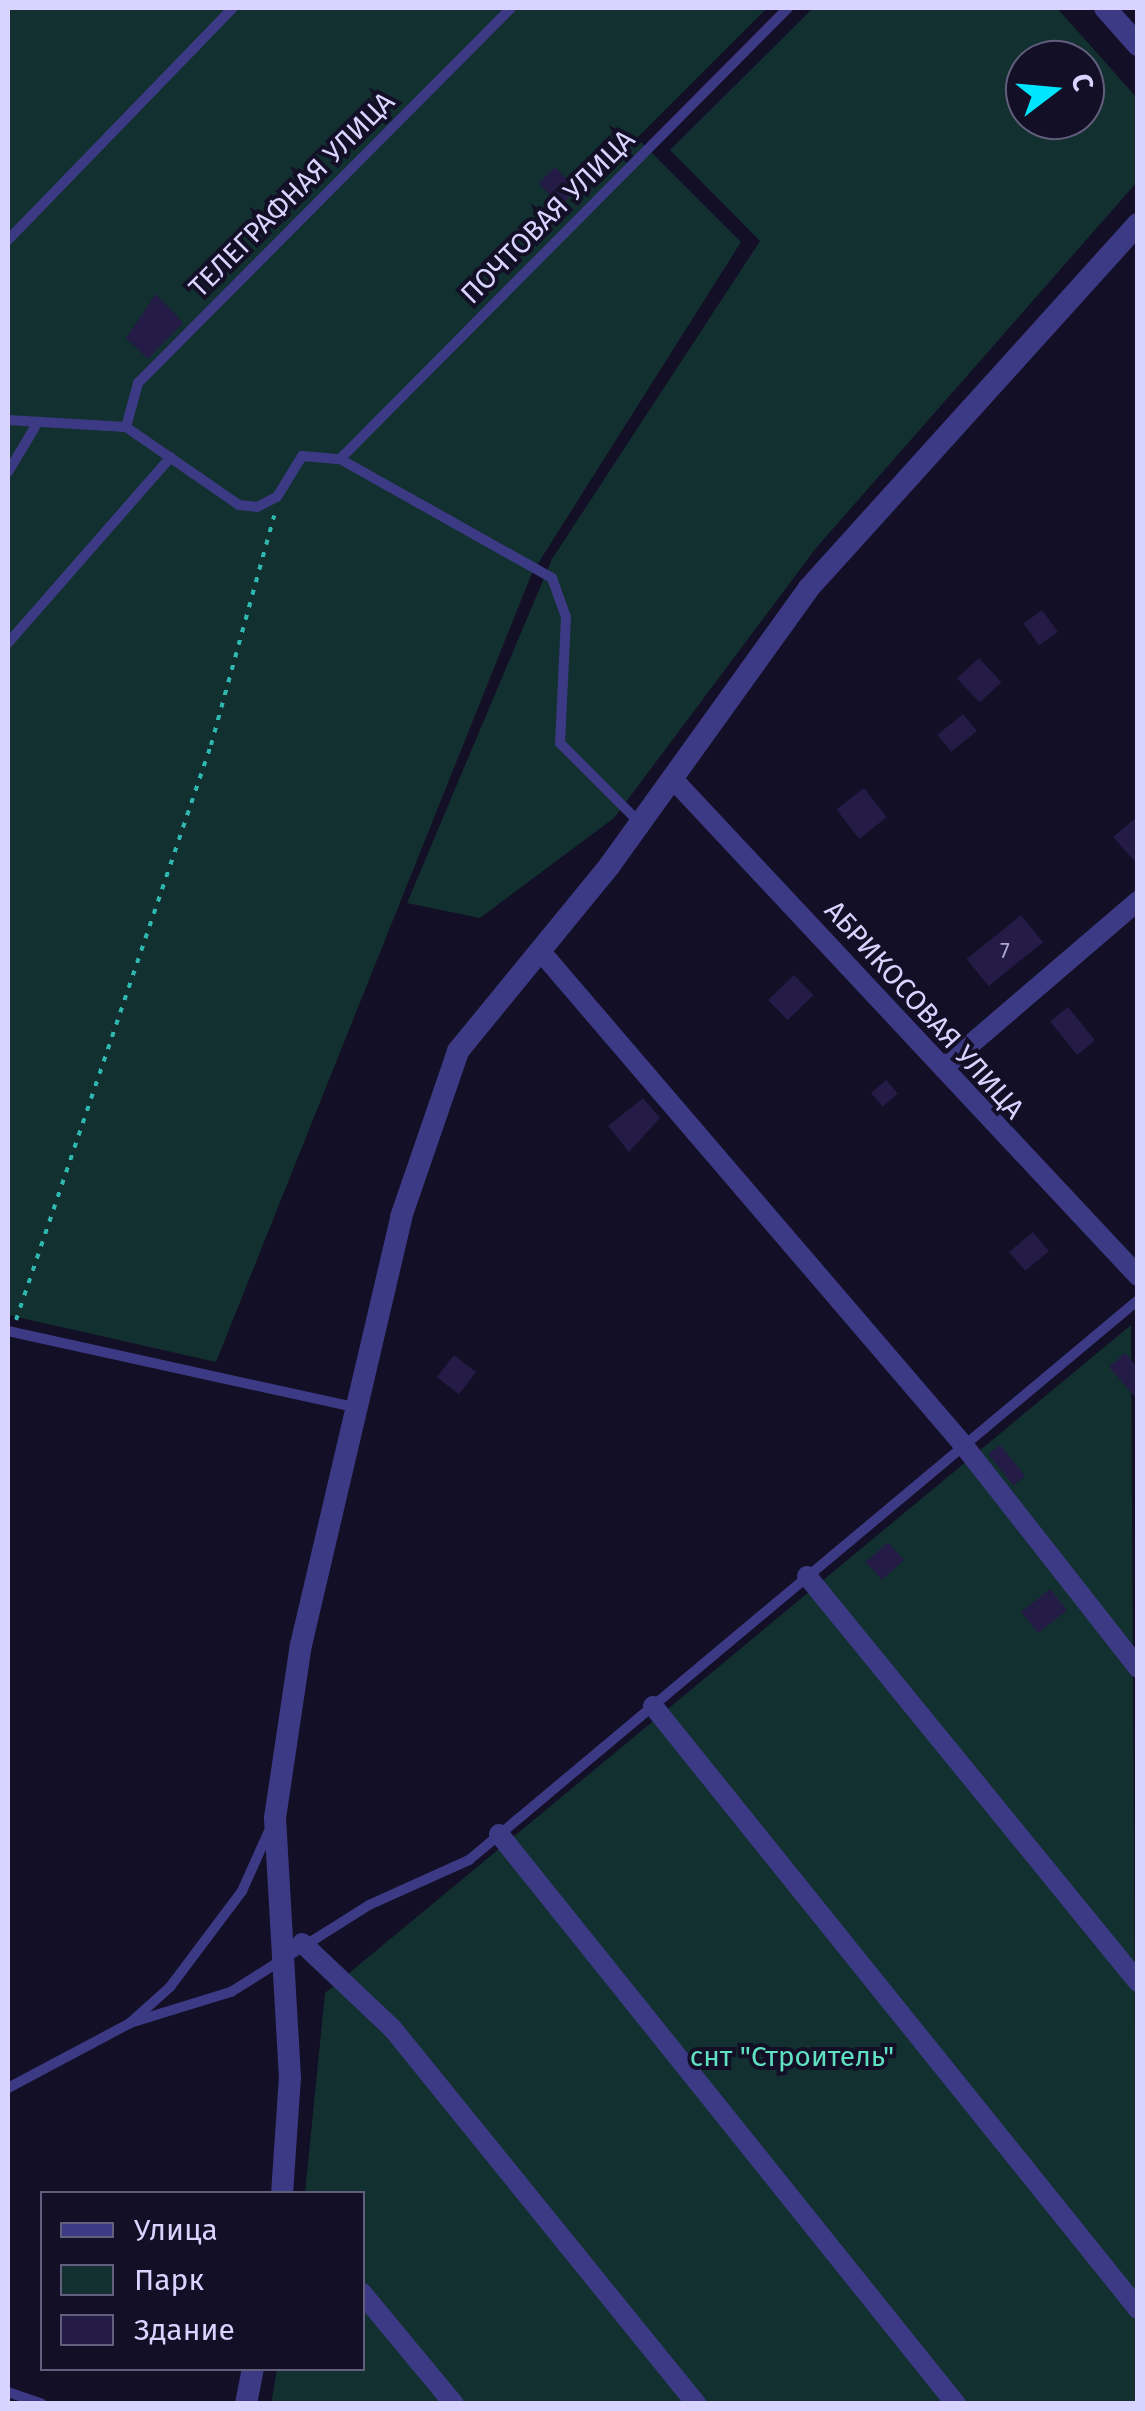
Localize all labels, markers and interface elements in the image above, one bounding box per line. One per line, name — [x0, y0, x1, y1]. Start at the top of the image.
north arrow — [1005, 40, 1105, 140]
text: С — [1064, 70, 1100, 94]
street label: ТЕЛЕГРАФНАЯ УЛИЦА — [182, 85, 402, 305]
street label: ПОЧТОВАЯ УЛИЦА — [454, 123, 642, 311]
street label: АБРИКОСОВАЯ УЛИЦА — [817, 894, 1031, 1126]
house number: 7 — [1000, 938, 1010, 964]
park label: снт "Строитель" — [690, 2040, 894, 2074]
legend — [40, 2191, 365, 2371]
text: Улица — [134, 2212, 218, 2248]
text: Парк — [134, 2262, 204, 2298]
text: Здание — [134, 2312, 235, 2348]

